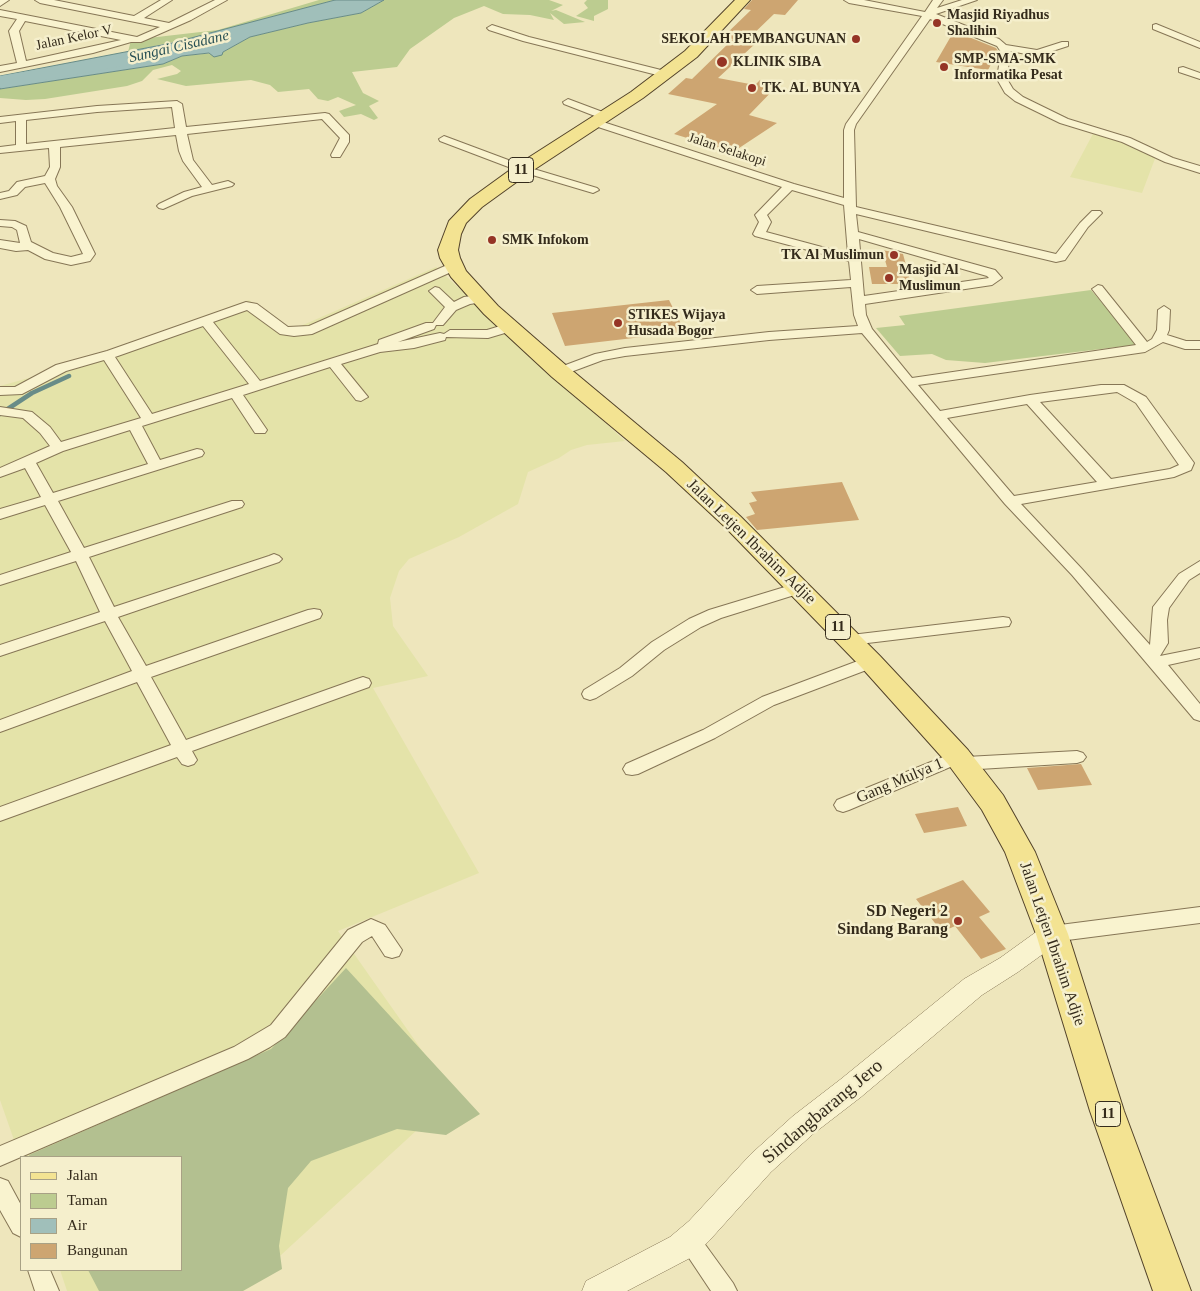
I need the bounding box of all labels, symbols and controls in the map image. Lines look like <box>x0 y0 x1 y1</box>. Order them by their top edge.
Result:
place label: Masjid Riyadhus Shalihin <box>947 7 1049 40</box>
marker: Masjid Riyadhus Shalihin <box>931 17 943 29</box>
street label: Jalan Kelor V <box>34 22 114 54</box>
water label: Sungai Cisadane <box>127 27 231 67</box>
place label: SEKOLAH PEMBANGUNAN <box>661 31 846 47</box>
marker: SEKOLAH PEMBANGUNAN <box>850 33 862 45</box>
place label: SMP-SMA-SMK Informatika Pesat <box>954 51 1062 84</box>
place label: KLINIK SIBA <box>733 54 821 70</box>
marker: KLINIK SIBA <box>715 55 729 69</box>
marker: SMP-SMA-SMK Informatika Pesat <box>938 61 950 73</box>
place label: TK. AL BUNYA <box>762 80 861 96</box>
marker: TK. AL BUNYA <box>746 82 758 94</box>
street label: Jalan Selakopi <box>686 129 768 171</box>
road number: 11 <box>508 158 534 182</box>
place label: SMK Infokom <box>502 232 589 248</box>
marker: SMK Infokom <box>486 234 498 246</box>
place label: TK Al Muslimun <box>781 247 884 263</box>
marker: TK Al Muslimun <box>888 249 900 261</box>
place label: Masjid Al Muslimun <box>899 262 960 294</box>
marker: Masjid Al Muslimun <box>883 272 895 284</box>
place label: STIKES Wijaya Husada Bogor <box>628 307 725 340</box>
marker: STIKES Wijaya Husada Bogor <box>612 317 624 329</box>
street label: Jalan Letjen Ibrahim Adjie <box>682 475 820 609</box>
road number: 11 <box>826 614 850 640</box>
street label: Gang Mulya 1 <box>854 754 946 808</box>
street label: Jalan Letjen Ibrahim Adjie <box>1015 860 1089 1028</box>
place label: SD Negeri 2 Sindang Barang <box>837 902 948 940</box>
marker: SD Negeri 2 Sindang Barang <box>952 915 964 927</box>
street label: Sindangbarang Jero <box>758 1055 888 1169</box>
road number: 11 <box>1096 1102 1120 1126</box>
legend <box>20 1156 182 1271</box>
text: Jalan <box>67 1167 98 1183</box>
text: Taman <box>67 1192 108 1208</box>
text: Air <box>67 1217 87 1233</box>
text: Bangunan <box>67 1242 128 1258</box>

